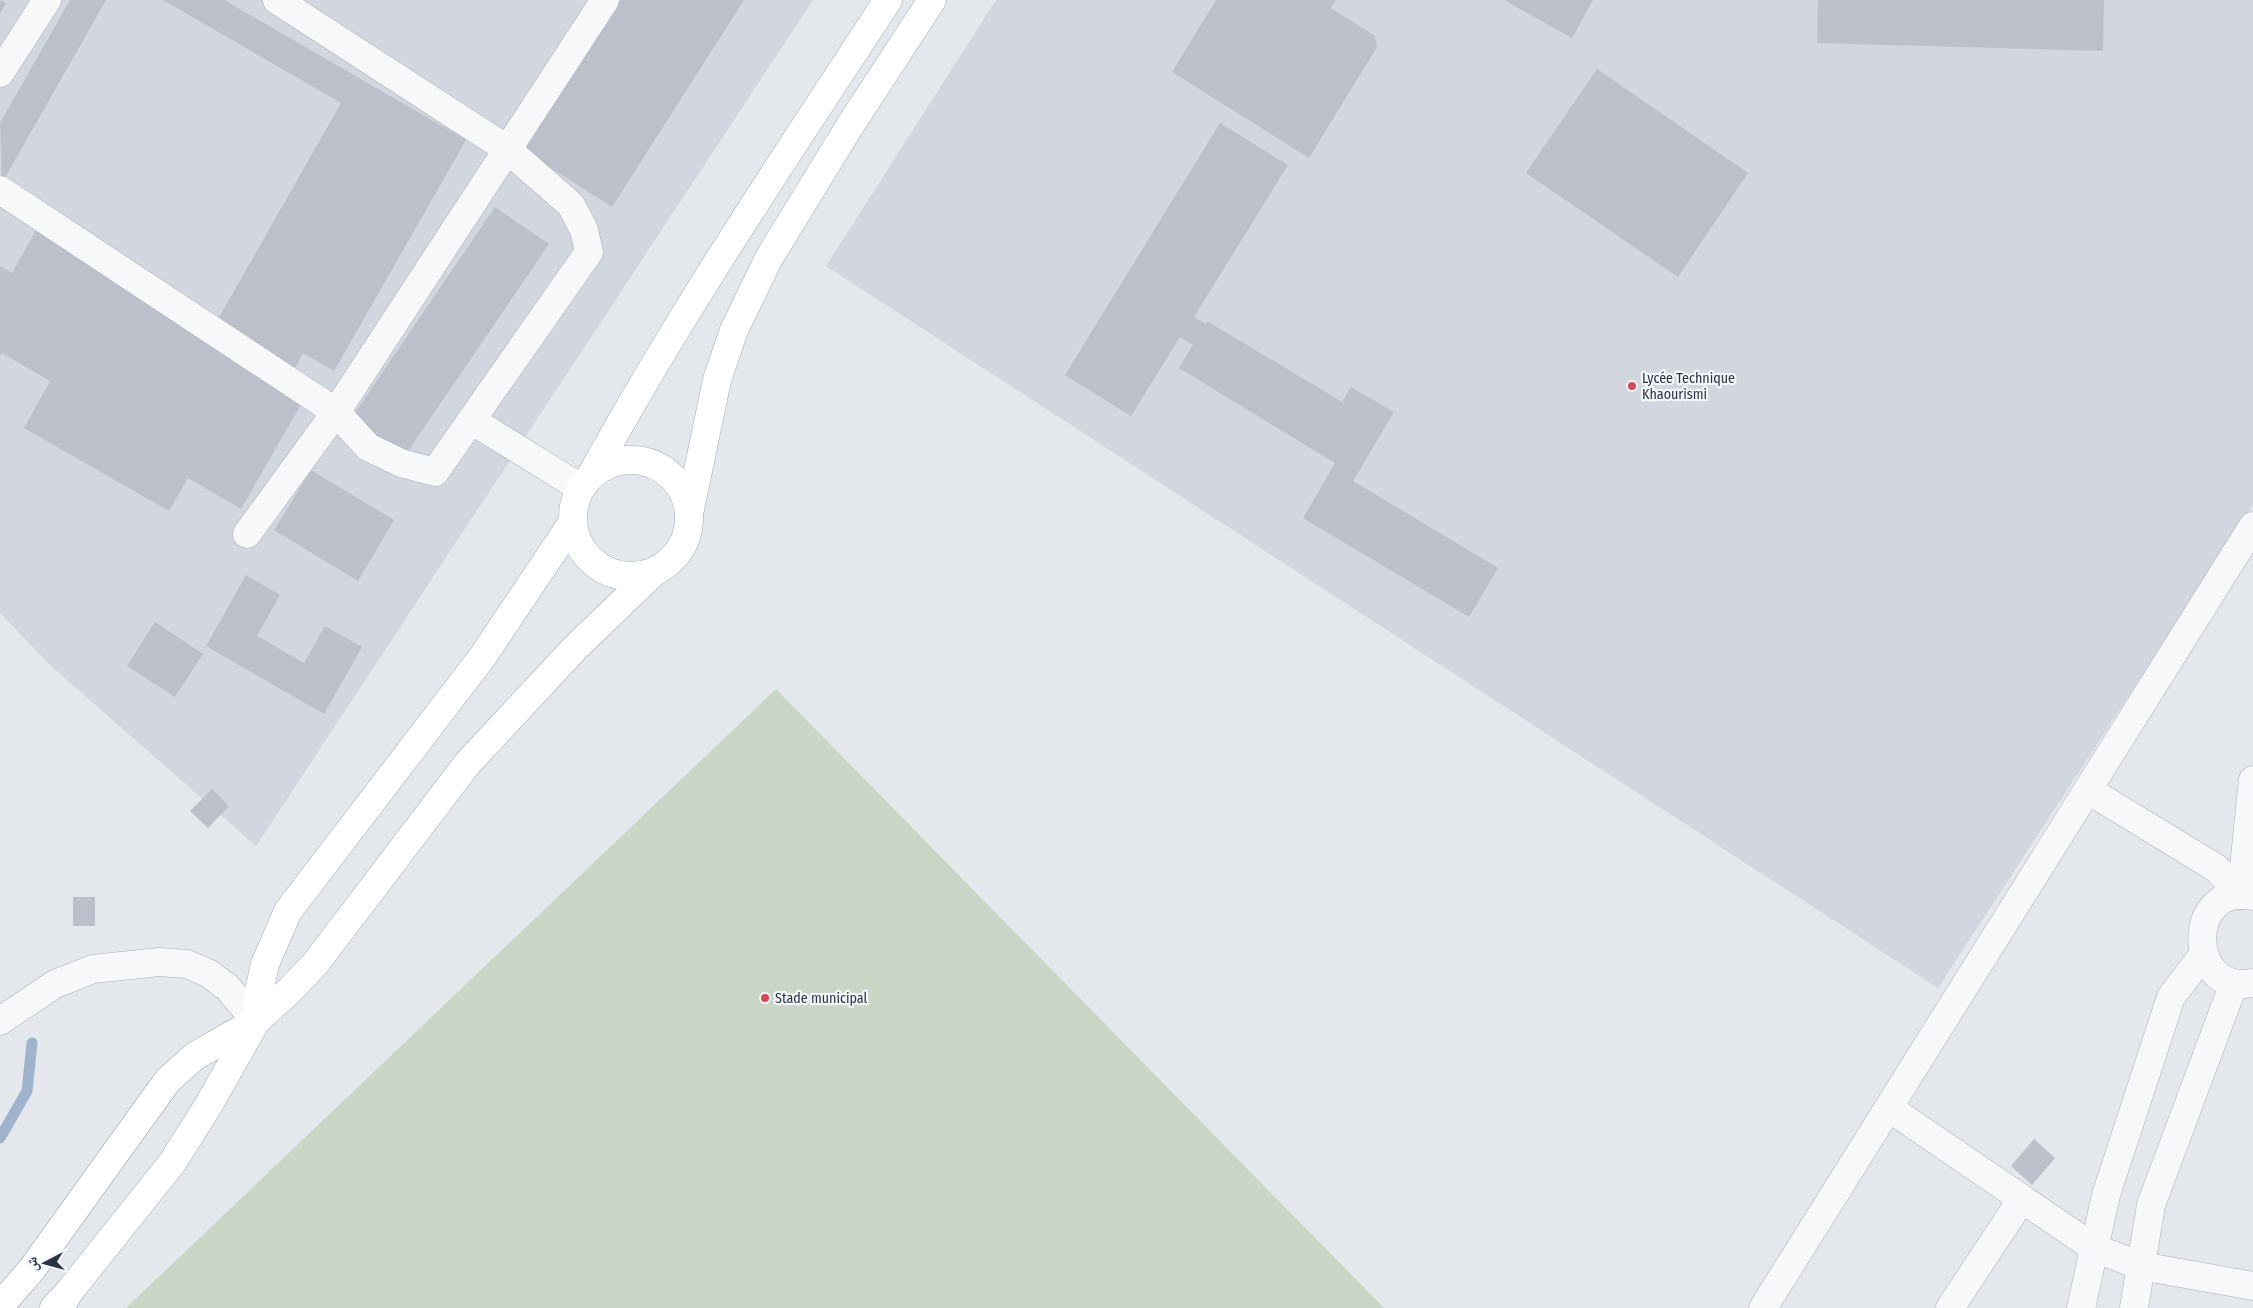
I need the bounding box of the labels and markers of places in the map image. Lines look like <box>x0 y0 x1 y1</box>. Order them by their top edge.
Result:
place label: Lycée Technique Khaourismi <box>1642 370 1735 403</box>
marker: Lycée Technique Khaourismi <box>1626 380 1638 392</box>
place label: Stade municipal <box>775 990 868 1007</box>
marker: Stade municipal <box>759 992 771 1004</box>

